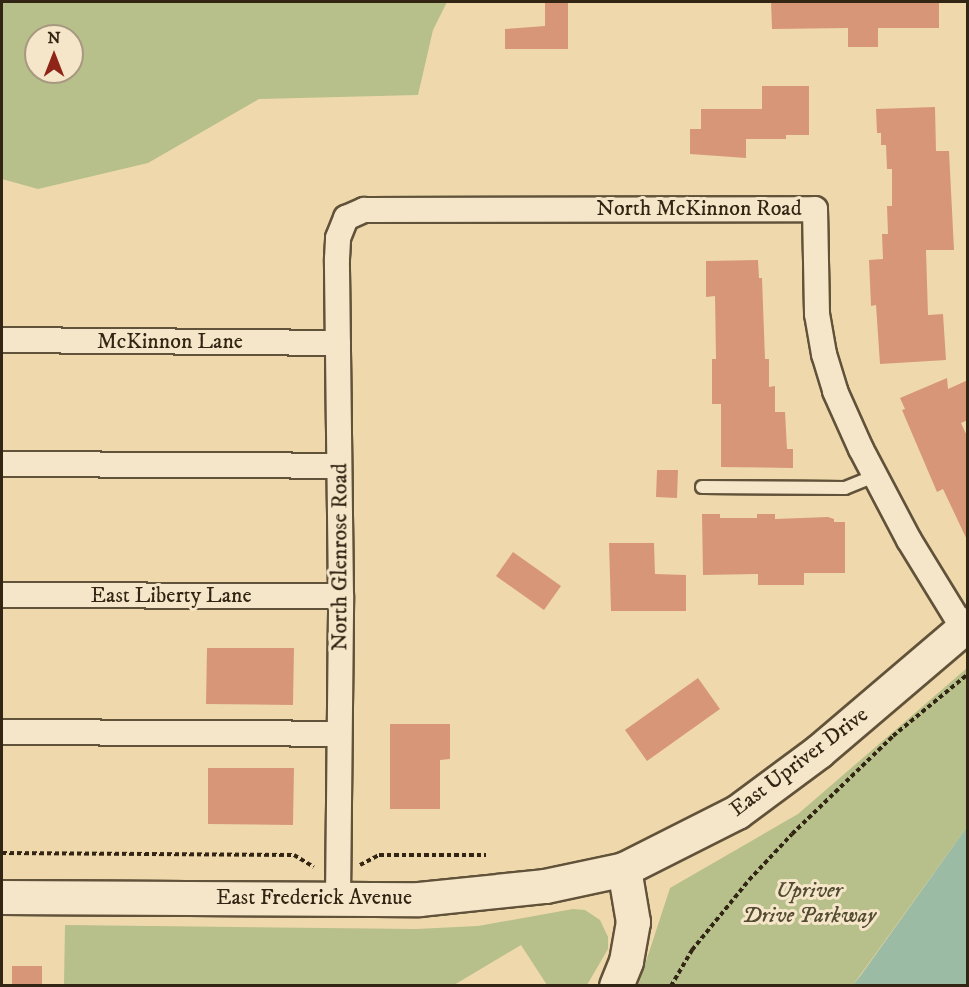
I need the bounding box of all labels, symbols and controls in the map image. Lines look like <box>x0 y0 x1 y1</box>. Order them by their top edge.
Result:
north arrow <box>24 24 84 84</box>
text: N <box>47 28 61 48</box>
street label: North McKinnon Road <box>596 196 802 222</box>
street label: McKinnon Lane <box>97 329 243 355</box>
street label: North Glenrose Road <box>327 463 353 651</box>
street label: East Liberty Lane <box>90 583 252 609</box>
street label: East Upriver Drive <box>725 702 873 822</box>
park label: Upriver Drive Parkway <box>742 877 876 928</box>
street label: East Frederick Avenue <box>216 885 412 911</box>

